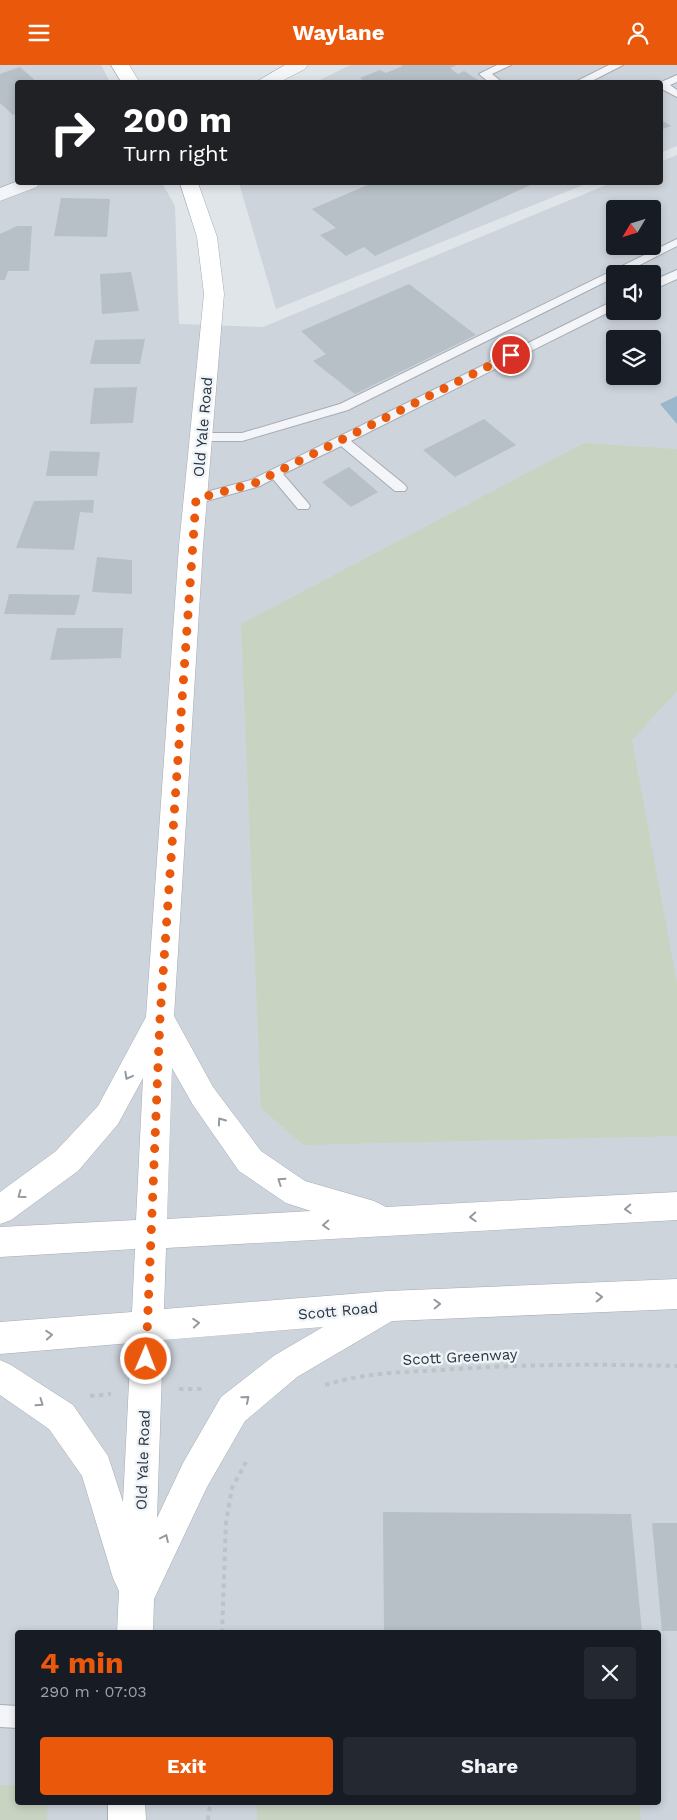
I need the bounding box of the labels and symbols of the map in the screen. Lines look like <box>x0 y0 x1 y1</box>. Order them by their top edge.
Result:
north arrow <box>606 200 661 255</box>
pin <box>490 334 532 376</box>
street label: Old Yale Road <box>190 376 216 478</box>
one-way arrow <box>125 1071 135 1080</box>
one-way arrow <box>219 1118 227 1127</box>
one-way arrow <box>277 1178 286 1187</box>
one-way arrow <box>17 1189 27 1198</box>
one-way arrow <box>624 1203 632 1214</box>
one-way arrow <box>469 1211 477 1222</box>
one-way arrow <box>321 1219 329 1230</box>
one-way arrow <box>595 1292 603 1303</box>
street label: Scott Road <box>297 1299 379 1323</box>
one-way arrow <box>433 1299 441 1310</box>
one-way arrow <box>192 1317 200 1328</box>
one-way arrow <box>45 1329 53 1340</box>
position arrow <box>119 1332 171 1384</box>
street label: Scott Greenway <box>402 1345 518 1369</box>
one-way arrow <box>240 1396 249 1404</box>
one-way arrow <box>35 1397 44 1406</box>
street label: Old Yale Road <box>132 1409 154 1511</box>
one-way arrow <box>159 1534 169 1543</box>

